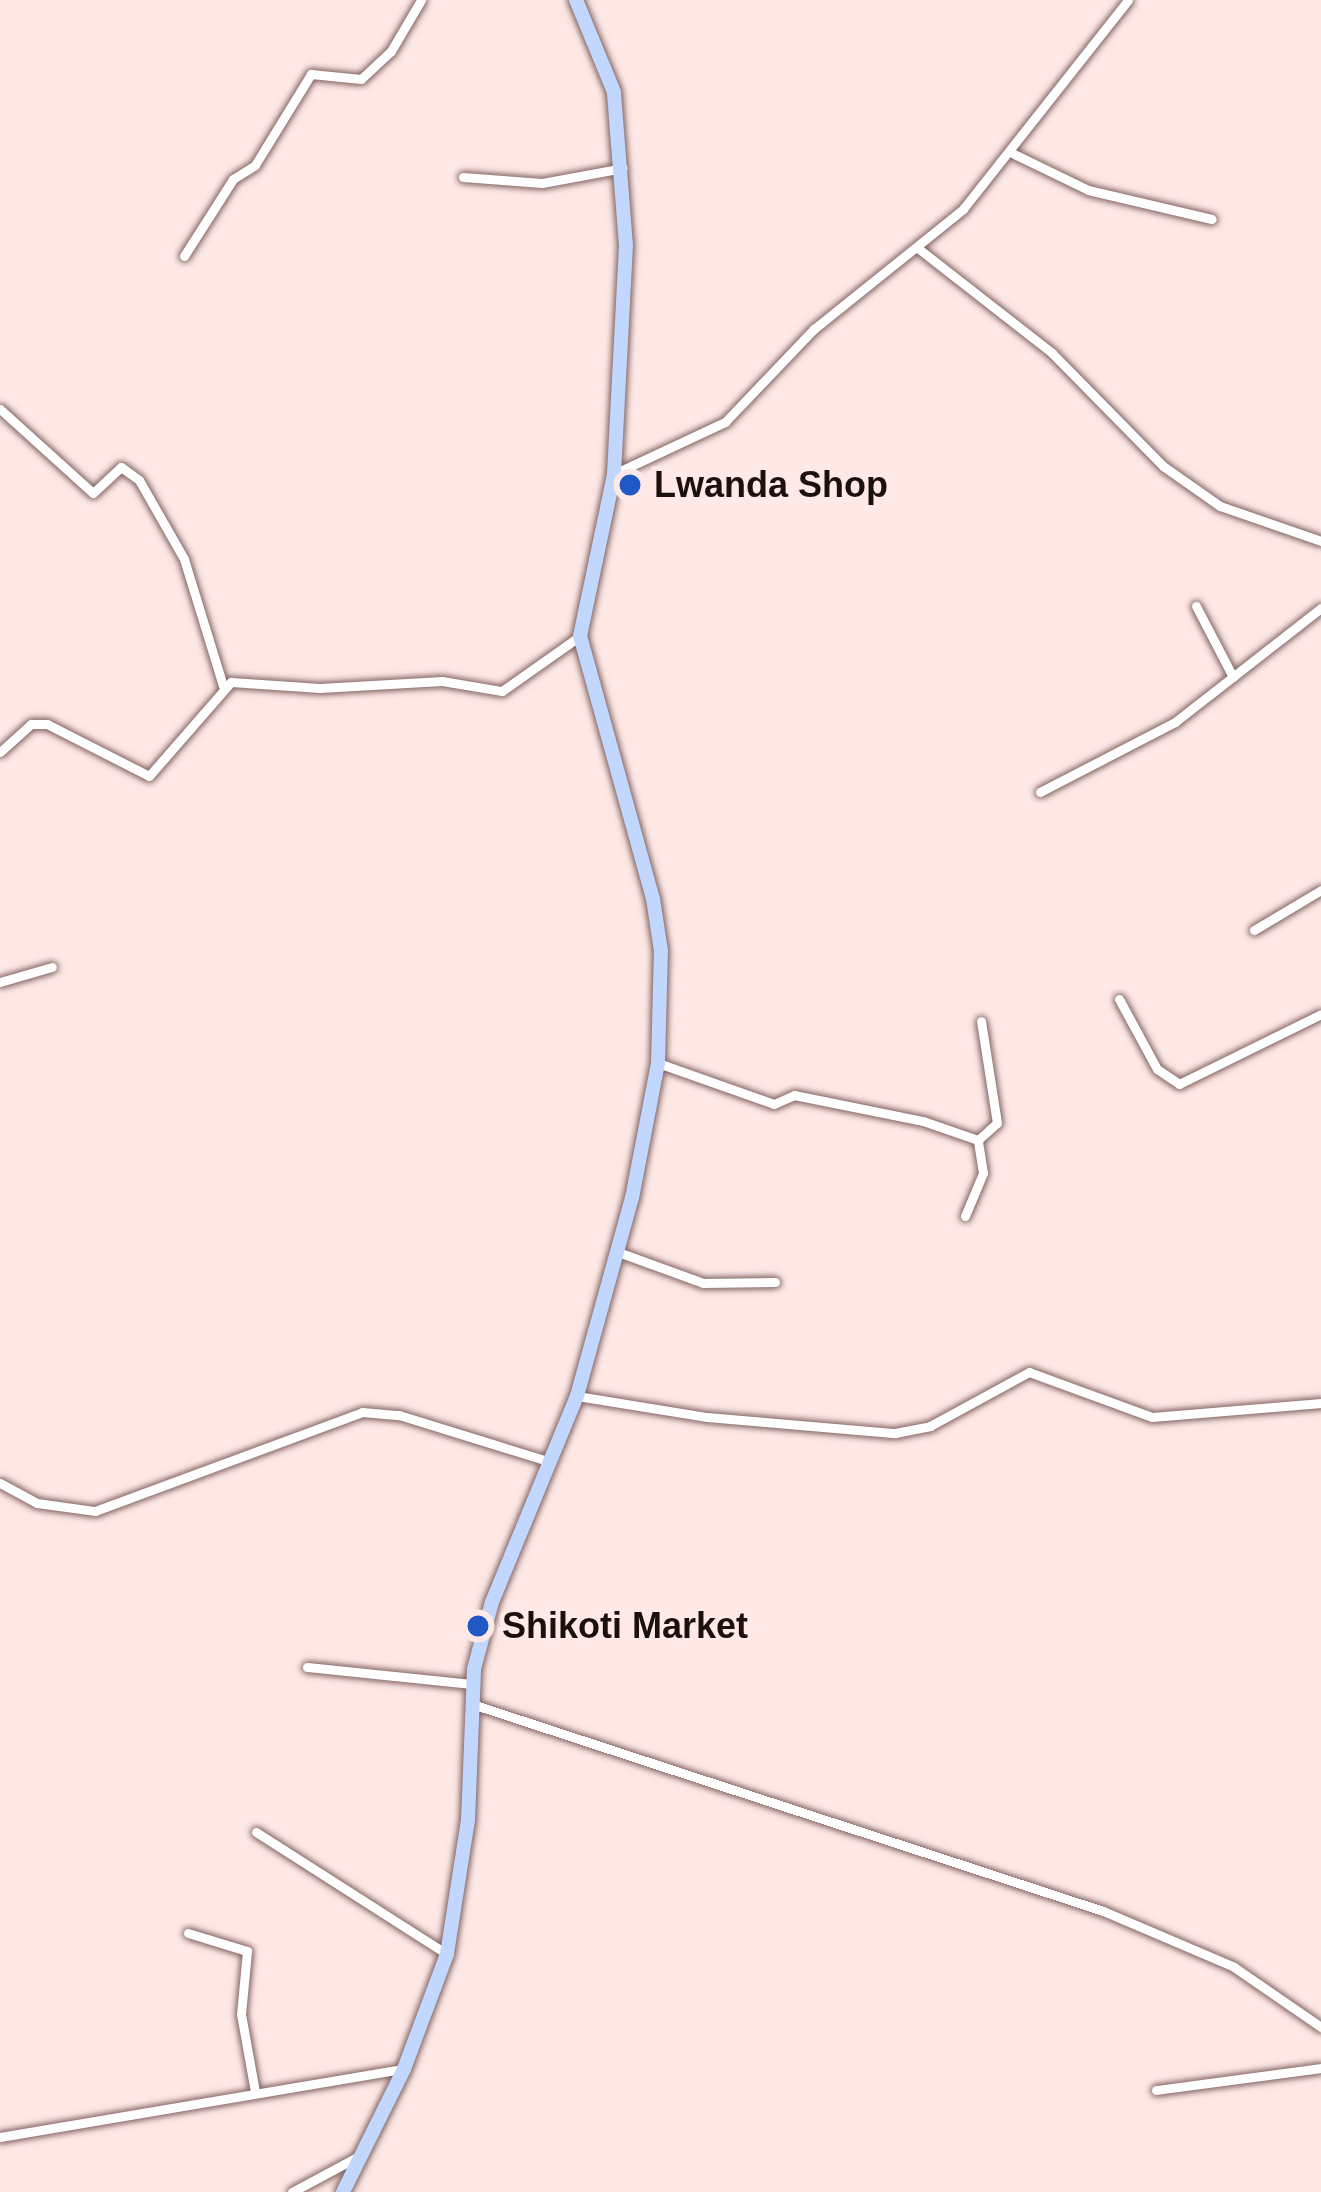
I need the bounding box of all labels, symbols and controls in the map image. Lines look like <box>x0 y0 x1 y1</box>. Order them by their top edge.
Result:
place label: Lwanda Shop <box>654 463 888 507</box>
marker: Lwanda Shop <box>617 472 643 498</box>
place label: Shikoti Market <box>502 1604 748 1648</box>
marker: Shikoti Market <box>465 1613 491 1639</box>

